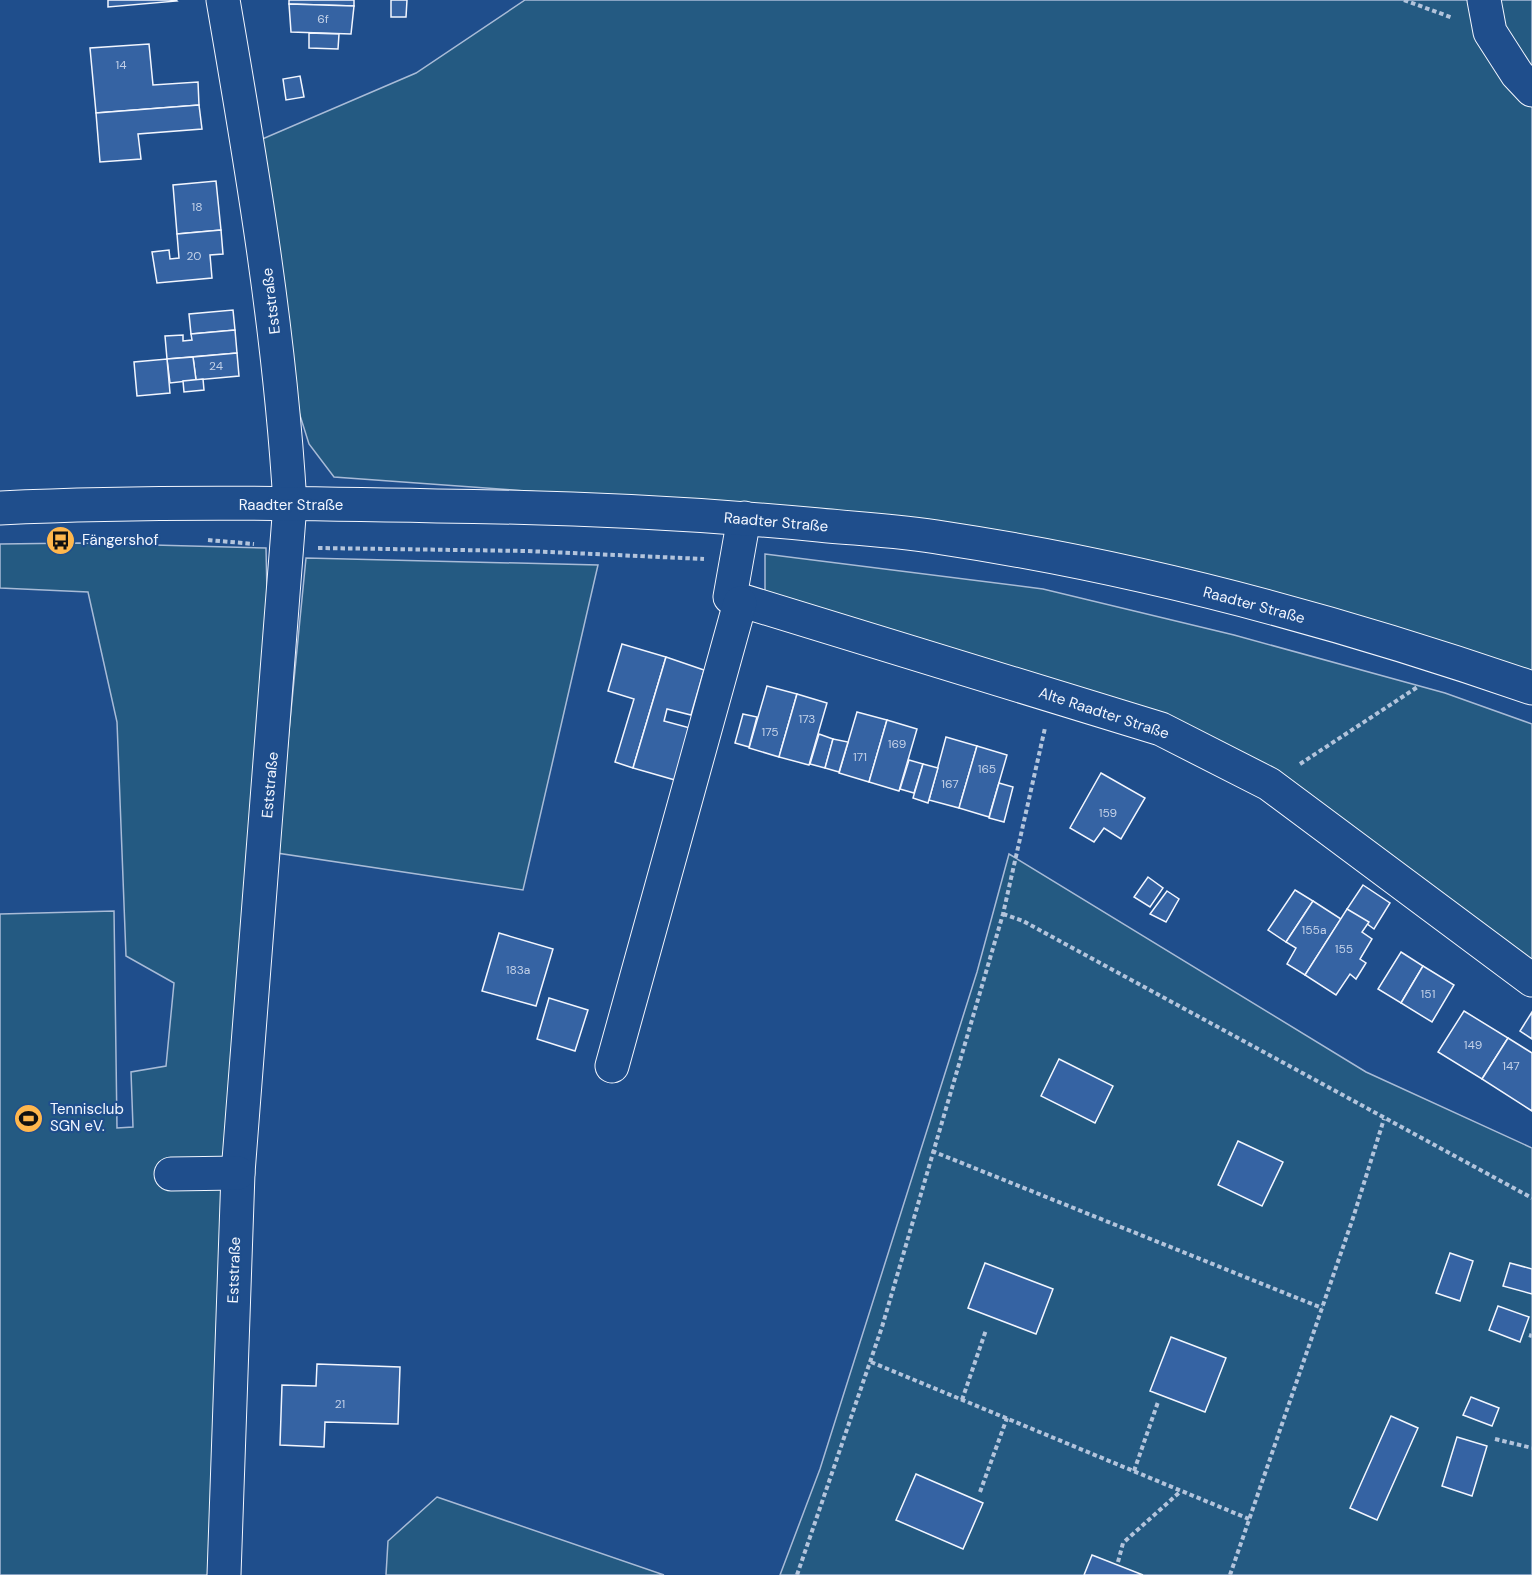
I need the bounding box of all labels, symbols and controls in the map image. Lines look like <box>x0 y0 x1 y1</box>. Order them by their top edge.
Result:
house number: 6f <box>317 11 329 27</box>
house number: 14 <box>115 57 127 73</box>
house number: 18 <box>191 199 203 215</box>
house number: 20 <box>186 248 202 264</box>
street label: Eststraße <box>257 267 285 335</box>
house number: 24 <box>209 358 223 374</box>
street label: Raadter Straße <box>239 495 343 515</box>
street label: Raadter Straße <box>723 507 829 537</box>
bus stop icon: Fängershof <box>45 524 77 556</box>
place label: Fängershof <box>82 530 159 550</box>
street label: Raadter Straße <box>1201 582 1307 628</box>
street label: Alte Raadter Straße <box>1036 682 1172 744</box>
house number: 173 <box>799 711 815 727</box>
house number: 175 <box>761 724 779 740</box>
house number: 169 <box>888 736 906 752</box>
house number: 171 <box>853 749 867 765</box>
street label: Eststraße <box>257 751 283 819</box>
house number: 165 <box>978 761 996 777</box>
house number: 167 <box>941 776 959 792</box>
house number: 159 <box>1099 805 1117 821</box>
house number: 155a <box>1302 922 1326 938</box>
house number: 155 <box>1335 941 1353 957</box>
house number: 183a <box>506 962 530 978</box>
house number: 151 <box>1421 986 1435 1002</box>
house number: 149 <box>1464 1037 1482 1053</box>
house number: 147 <box>1502 1058 1520 1074</box>
place label: Tennisclub SGN eV. <box>50 1099 124 1136</box>
sports icon: Tennisclub SGN eV. <box>13 1102 45 1134</box>
street label: Eststraße <box>223 1236 245 1304</box>
house number: 21 <box>335 1396 345 1412</box>

